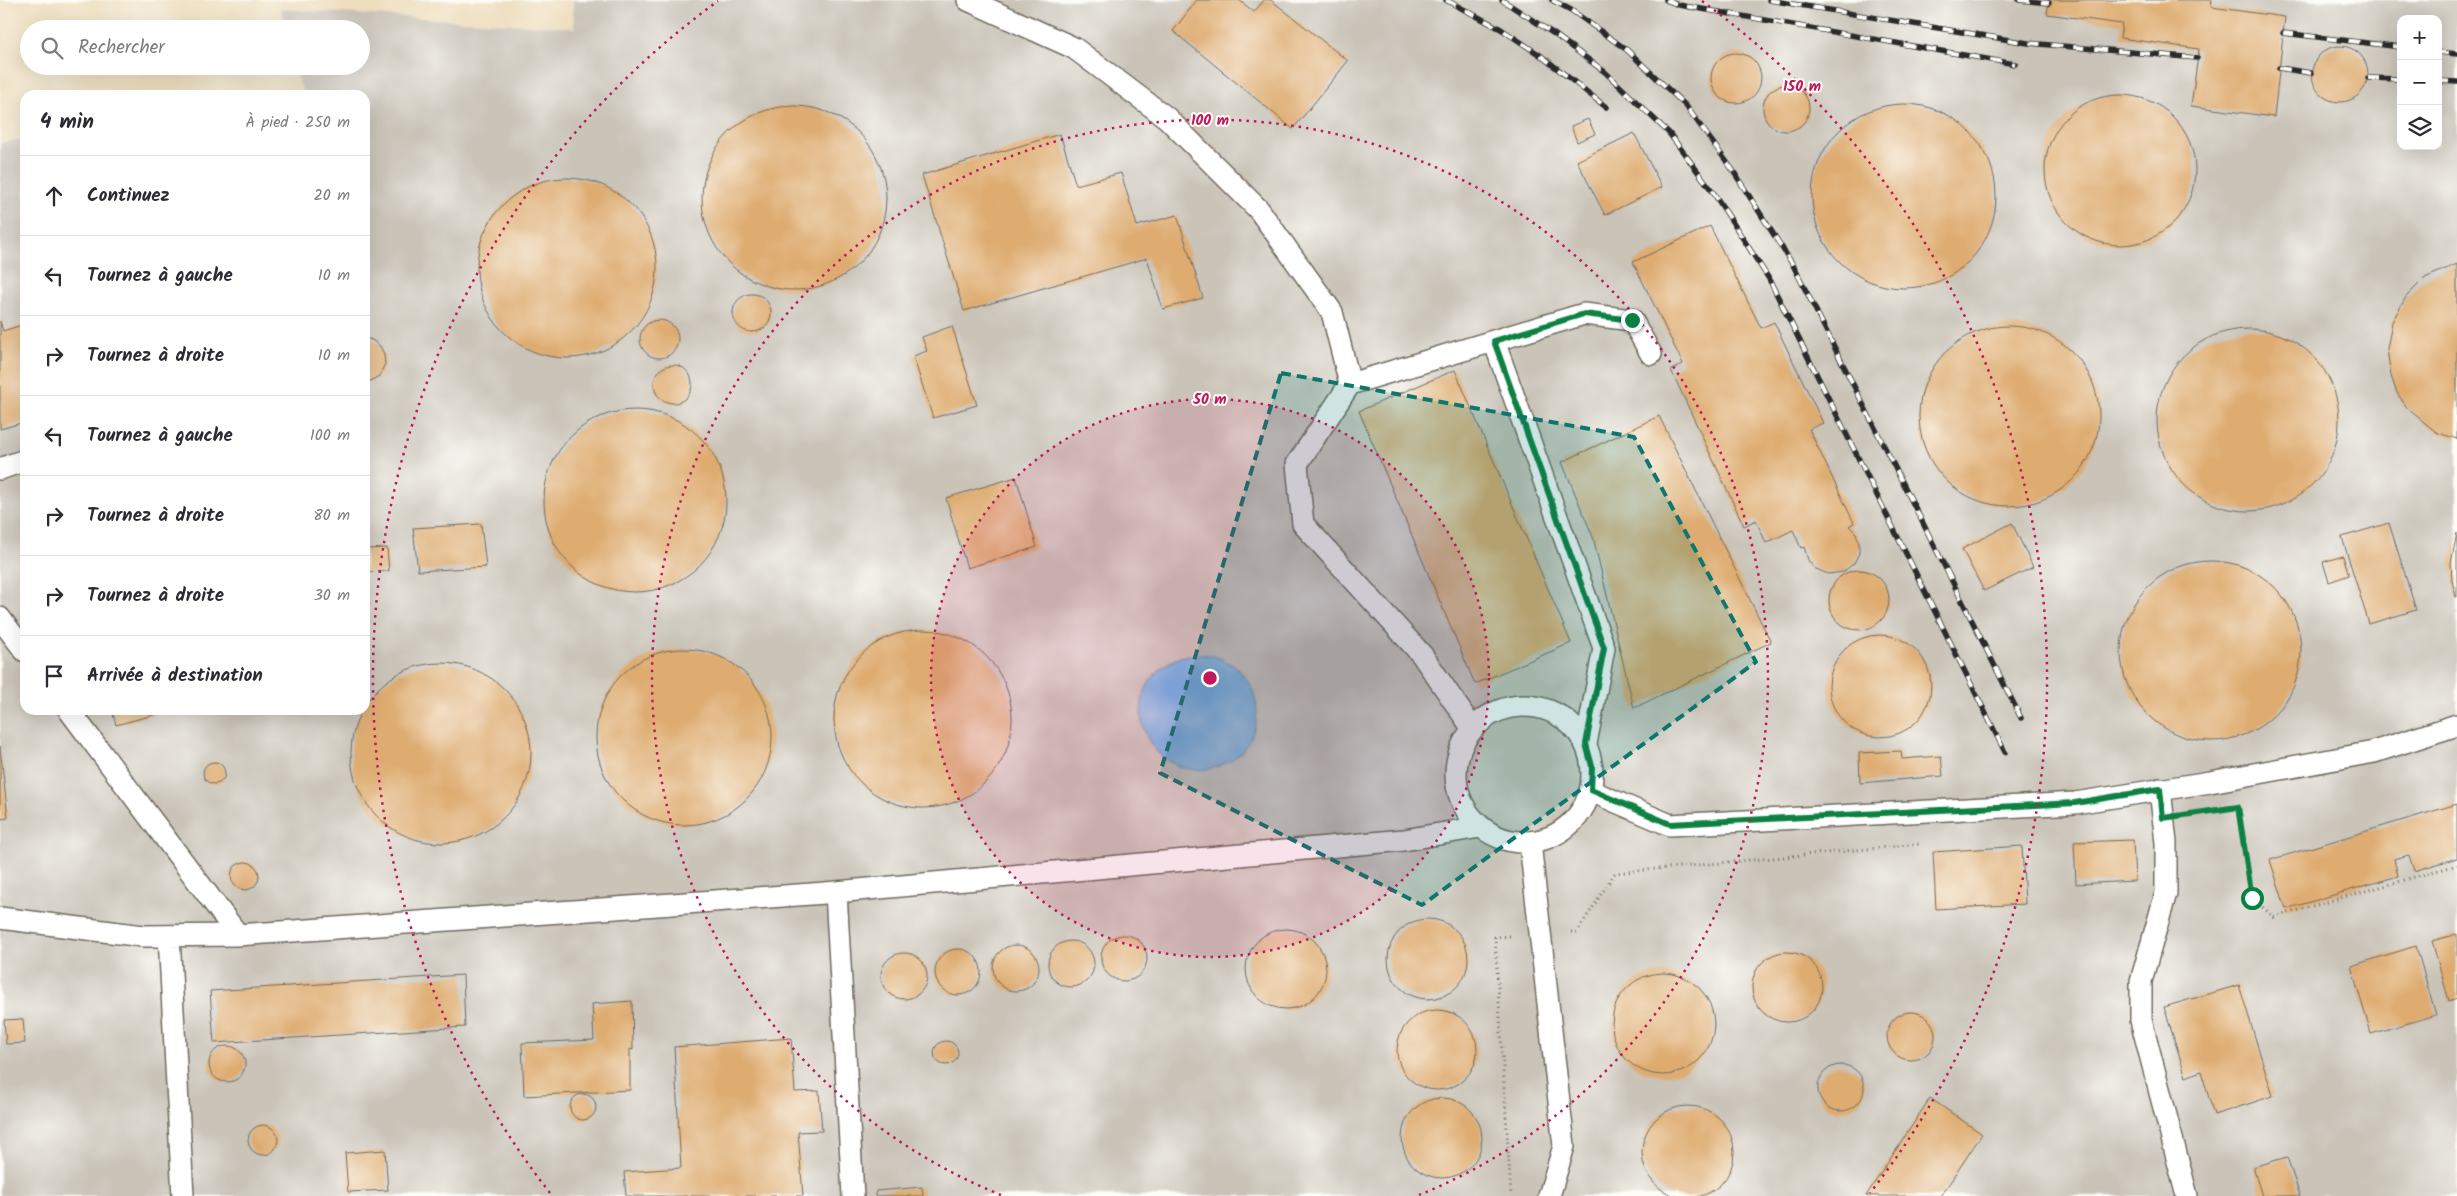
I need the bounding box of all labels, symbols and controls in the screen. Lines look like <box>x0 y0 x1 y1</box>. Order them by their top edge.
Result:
map controls <box>2397 15 2442 150</box>
button: + <box>2397 15 2442 60</box>
search box <box>20 20 370 75</box>
text: Rechercher <box>78 33 165 63</box>
icon: search <box>38 34 66 62</box>
button: − <box>2397 60 2442 105</box>
text: 150 m <box>1783 75 1821 99</box>
button: layers <box>2397 105 2442 150</box>
text: 4 min <box>40 106 94 139</box>
text: 100 m <box>1191 109 1229 133</box>
text: À pied · 250 m <box>246 110 350 135</box>
text: Continuez <box>87 181 170 211</box>
icon: ahead <box>40 182 68 210</box>
text: 20 m <box>314 183 350 208</box>
text: Tournez à gauche <box>87 261 233 291</box>
icon: left <box>40 262 68 290</box>
text: 10 m <box>318 263 350 288</box>
route end <box>1621 309 1644 332</box>
text: Tournez à droite <box>87 341 224 371</box>
icon: right <box>40 342 68 370</box>
text: 10 m <box>318 343 350 368</box>
text: 50 m <box>1192 388 1227 412</box>
text: Tournez à gauche <box>87 421 233 451</box>
icon: left <box>40 422 68 450</box>
text: 100 m <box>310 423 350 448</box>
text: Tournez à droite <box>87 501 224 531</box>
icon: right <box>40 502 68 530</box>
text: 80 m <box>313 503 350 528</box>
text: Tournez à droite <box>87 581 224 611</box>
icon: right <box>40 582 68 610</box>
text: 30 m <box>314 583 350 608</box>
text: Arrivée à destination <box>87 661 263 691</box>
icon: arrive <box>40 662 68 690</box>
centre of rings <box>1201 669 1219 687</box>
route start <box>2241 887 2264 910</box>

